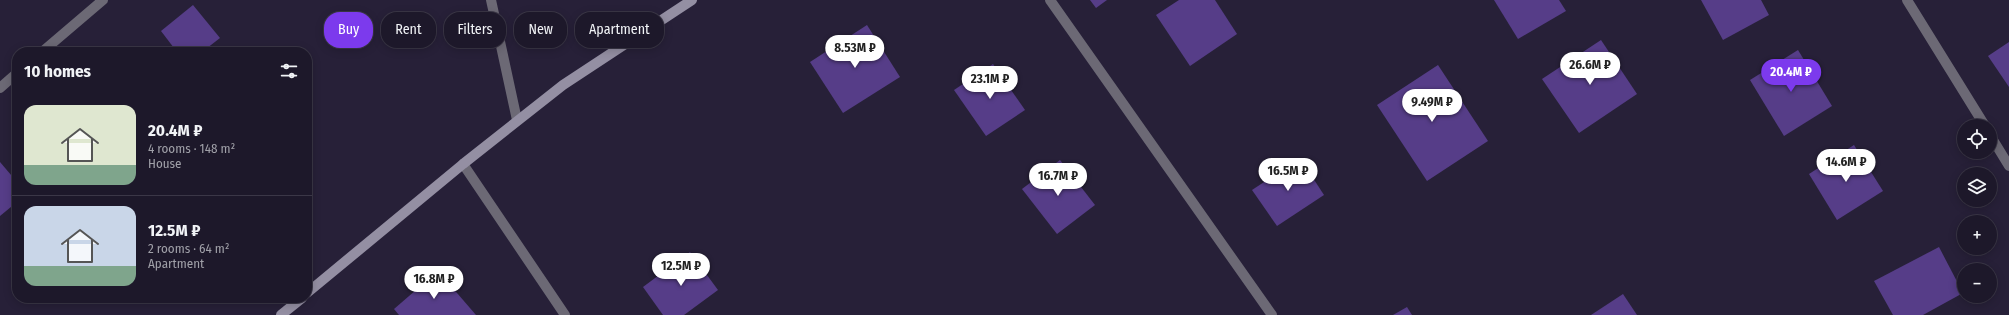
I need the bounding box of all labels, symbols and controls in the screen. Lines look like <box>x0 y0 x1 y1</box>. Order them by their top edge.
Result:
chip: Buy <box>324 12 373 48</box>
chip: Rent <box>381 12 436 48</box>
chip: Filters <box>444 12 506 48</box>
chip: New <box>514 12 567 48</box>
chip: Apartment <box>575 12 664 48</box>
pin: 8.53M ₽ <box>818 35 892 69</box>
text: 8.53M ₽ <box>834 40 876 55</box>
pin: 26.6M ₽ <box>1553 52 1627 86</box>
text: 26.6M ₽ <box>1569 57 1611 72</box>
pin: 20.4M ₽ <box>1754 59 1828 93</box>
icon: filters <box>278 60 300 82</box>
text: 10 homes <box>24 61 91 82</box>
text: 20.4M ₽ <box>1770 64 1812 79</box>
pin: 23.1M ₽ <box>953 66 1027 100</box>
text: 23.1M ₽ <box>971 71 1009 86</box>
pin: 9.49M ₽ <box>1395 89 1469 123</box>
text: 9.49M ₽ <box>1411 94 1453 109</box>
map controls <box>1957 119 1997 303</box>
button: locate <box>1957 119 1997 159</box>
text: 20.4M ₽ <box>148 120 202 141</box>
icon: home <box>56 121 104 169</box>
text: 4 rooms · 148 m² <box>148 141 235 156</box>
pin: 14.6M ₽ <box>1809 149 1883 183</box>
text: 14.6M ₽ <box>1826 154 1866 169</box>
text: House <box>148 156 182 171</box>
pin: 16.5M ₽ <box>1251 158 1325 192</box>
pin: 16.7M ₽ <box>1021 163 1095 197</box>
text: 16.5M ₽ <box>1268 163 1308 178</box>
button: layers <box>1957 167 1997 207</box>
text: 16.7M ₽ <box>1038 168 1078 183</box>
button: + <box>1957 215 1997 255</box>
text: 12.5M ₽ <box>148 220 200 241</box>
icon: home <box>56 222 104 270</box>
text: 2 rooms · 64 m² <box>148 241 229 256</box>
pin: 12.5M ₽ <box>644 253 718 287</box>
text: Apartment <box>148 256 204 271</box>
text: 12.5M ₽ <box>661 258 701 273</box>
button: − <box>1957 263 1997 303</box>
pin: 16.8M ₽ <box>397 266 471 300</box>
text: 16.8M ₽ <box>413 271 455 286</box>

